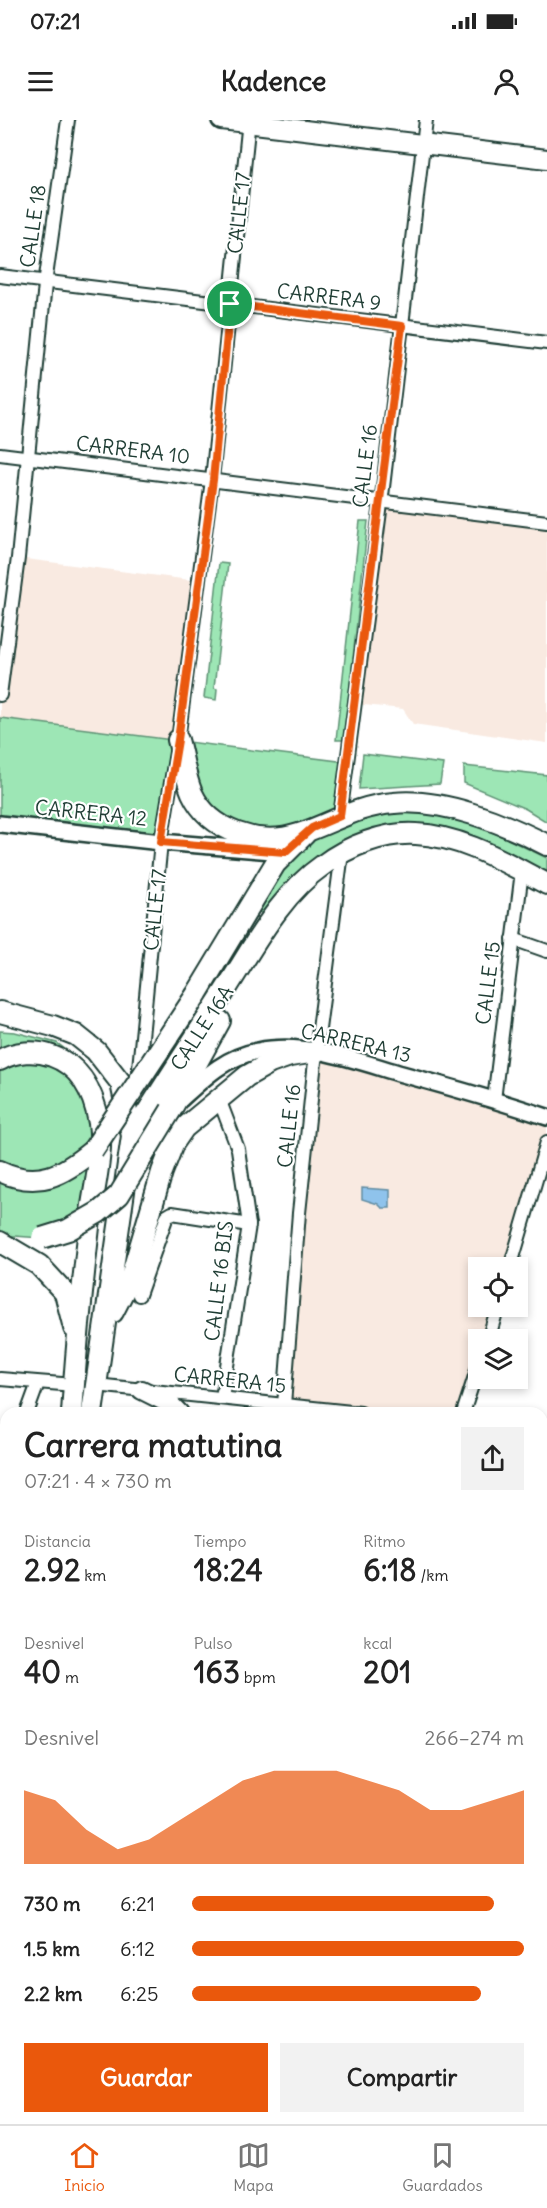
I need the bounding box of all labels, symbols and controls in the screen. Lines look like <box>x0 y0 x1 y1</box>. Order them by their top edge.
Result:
text: 07:21 <box>30 7 81 35</box>
text: Kadence <box>221 64 326 98</box>
icon: menu <box>24 65 57 98</box>
icon: person <box>490 65 523 98</box>
street label: CALLE 17 <box>222 171 255 255</box>
street label: CALLE 18 <box>14 183 51 269</box>
pin <box>204 278 255 329</box>
street label: CARRERA 9 <box>275 278 383 315</box>
icon: arrive <box>213 287 246 320</box>
street label: CALLE 16 <box>347 423 382 509</box>
street label: CARRERA 10 <box>75 430 191 469</box>
street label: CARRERA 12 <box>34 794 148 831</box>
street label: CALLE 17 <box>138 868 171 952</box>
street label: CALLE 15 <box>470 940 505 1026</box>
street label: CALLE 16A <box>165 980 238 1075</box>
street label: CARRERA 13 <box>298 1018 414 1067</box>
street label: CALLE 16 <box>272 1083 305 1169</box>
street label: CALLE 16 BIS <box>199 1219 238 1343</box>
map controls <box>468 1257 528 1389</box>
button: locate <box>468 1257 528 1317</box>
button: layers <box>468 1329 528 1389</box>
street label: CARRERA 15 <box>173 1361 288 1398</box>
text: Carrera matutina <box>24 1424 282 1466</box>
button: share <box>461 1427 524 1490</box>
text: 07:21 · 4 × 730 m <box>24 1468 172 1493</box>
text: Distancia <box>24 1531 91 1551</box>
text: Tiempo <box>194 1531 246 1551</box>
text: Ritmo <box>363 1531 406 1551</box>
text: 2.92 <box>24 1551 80 1589</box>
text: 18:24 <box>194 1551 263 1589</box>
text: 6:18 <box>363 1551 417 1589</box>
text: km <box>80 1565 106 1585</box>
text: /km <box>417 1565 448 1585</box>
text: Desnivel <box>24 1633 84 1653</box>
text: Pulso <box>194 1633 232 1653</box>
text: kcal <box>363 1633 392 1653</box>
text: 40 <box>24 1653 61 1691</box>
text: 163 <box>194 1653 240 1691</box>
text: 201 <box>363 1653 411 1691</box>
text: m <box>61 1667 79 1687</box>
text: bpm <box>240 1667 276 1687</box>
text: Desnivel <box>24 1725 99 1750</box>
text: 266–274 m <box>424 1725 524 1750</box>
text: 730 m <box>24 1891 81 1916</box>
text: 6:21 <box>120 1891 155 1916</box>
text: 1.5 km <box>24 1936 80 1961</box>
text: 6:12 <box>120 1936 155 1961</box>
text: 2.2 km <box>24 1981 83 2006</box>
text: 6:25 <box>120 1981 159 2006</box>
button: Guardar <box>24 2043 268 2112</box>
button: Compartir <box>280 2043 524 2112</box>
tab: Inicio <box>64 2139 105 2195</box>
tab: Mapa <box>233 2139 274 2195</box>
tab: Guardados <box>402 2139 483 2195</box>

